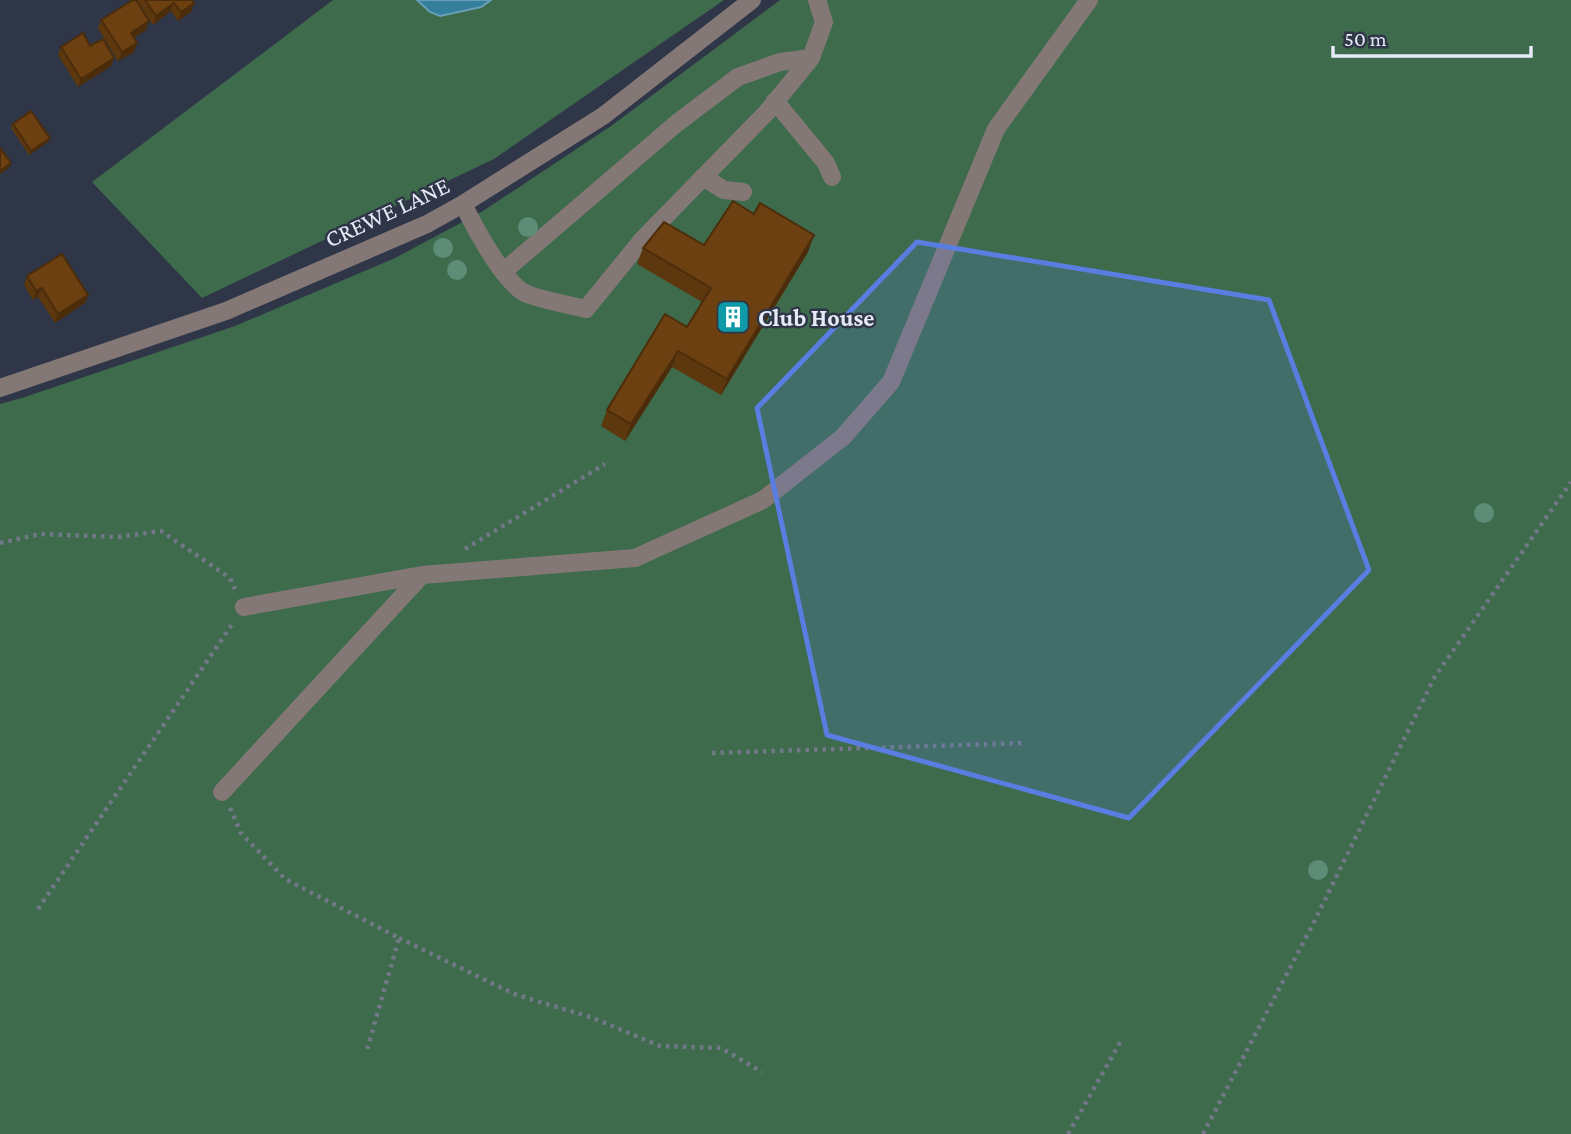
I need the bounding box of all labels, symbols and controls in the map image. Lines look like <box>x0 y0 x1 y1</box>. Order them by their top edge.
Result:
scale bar <box>1333 14 1531 58</box>
text: 50 m <box>1344 27 1387 51</box>
street label: CREWE LANE <box>321 171 453 253</box>
building icon: Club House <box>714 298 752 336</box>
place label: Club House <box>758 304 874 331</box>

